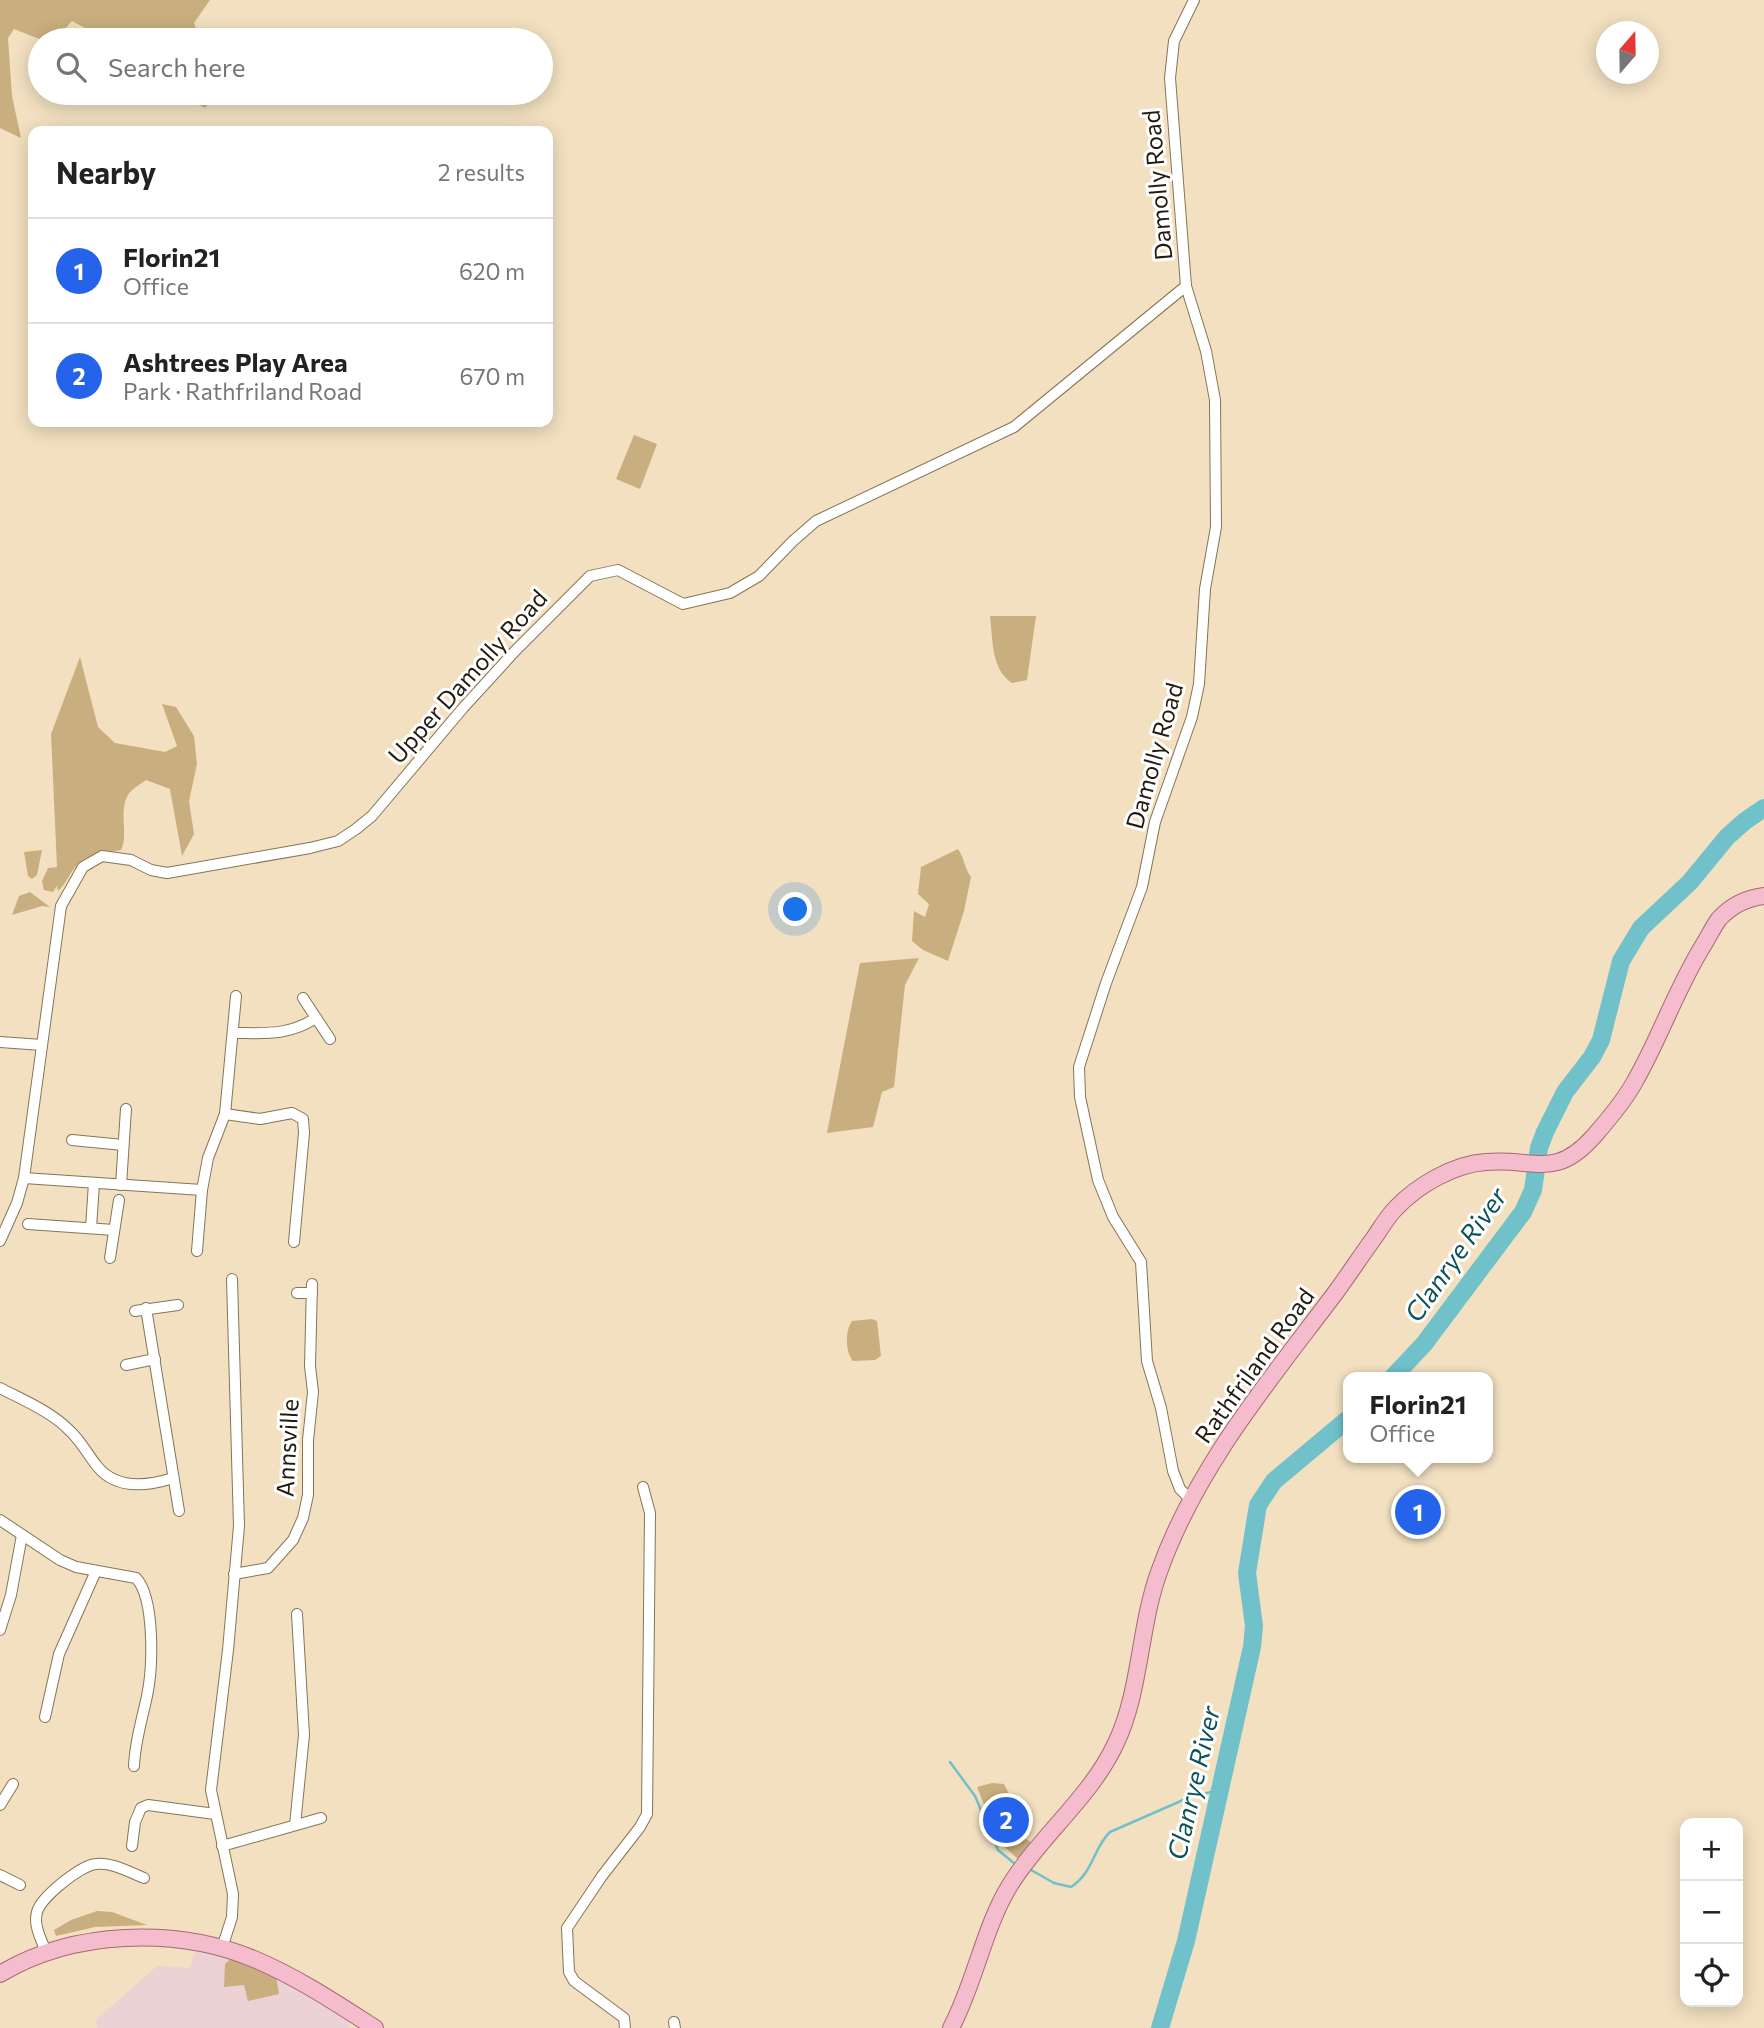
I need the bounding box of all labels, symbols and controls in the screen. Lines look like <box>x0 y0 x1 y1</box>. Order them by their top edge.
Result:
north arrow <box>1596 21 1659 84</box>
search box <box>28 28 553 105</box>
icon: search <box>52 48 90 86</box>
text: Search here <box>108 51 246 82</box>
street label: Damolly Road <box>1135 109 1178 261</box>
text: Nearby <box>56 153 156 190</box>
text: 2 results <box>438 158 525 186</box>
text: Florin21 <box>123 241 220 272</box>
text: 1 <box>74 257 84 285</box>
text: 620 m <box>459 257 525 285</box>
text: Office <box>123 272 189 300</box>
text: Ashtrees Play Area <box>123 346 348 377</box>
text: 2 <box>72 362 86 390</box>
text: 670 m <box>460 362 525 390</box>
text: Park · Rathfriland Road <box>123 377 362 405</box>
street label: Upper Damolly Road <box>381 583 552 769</box>
street label: Damolly Road <box>1119 679 1188 832</box>
your location <box>778 892 812 926</box>
water label: Clanrye River <box>1397 1180 1513 1327</box>
street label: Rathfriland Road <box>1188 1282 1320 1448</box>
popup <box>1343 1372 1493 1463</box>
text: Florin21 <box>1369 1388 1467 1419</box>
street label: Annsville <box>269 1398 304 1498</box>
text: Office <box>1369 1419 1435 1447</box>
pin: 1 <box>1395 1486 1441 1538</box>
water label: Clanrye River <box>1160 1701 1226 1862</box>
pin: 2 <box>983 1794 1029 1846</box>
map controls <box>1680 1818 1743 2007</box>
button: + <box>1680 1818 1743 1881</box>
button: − <box>1680 1881 1743 1944</box>
button: locate <box>1680 1944 1743 2007</box>

